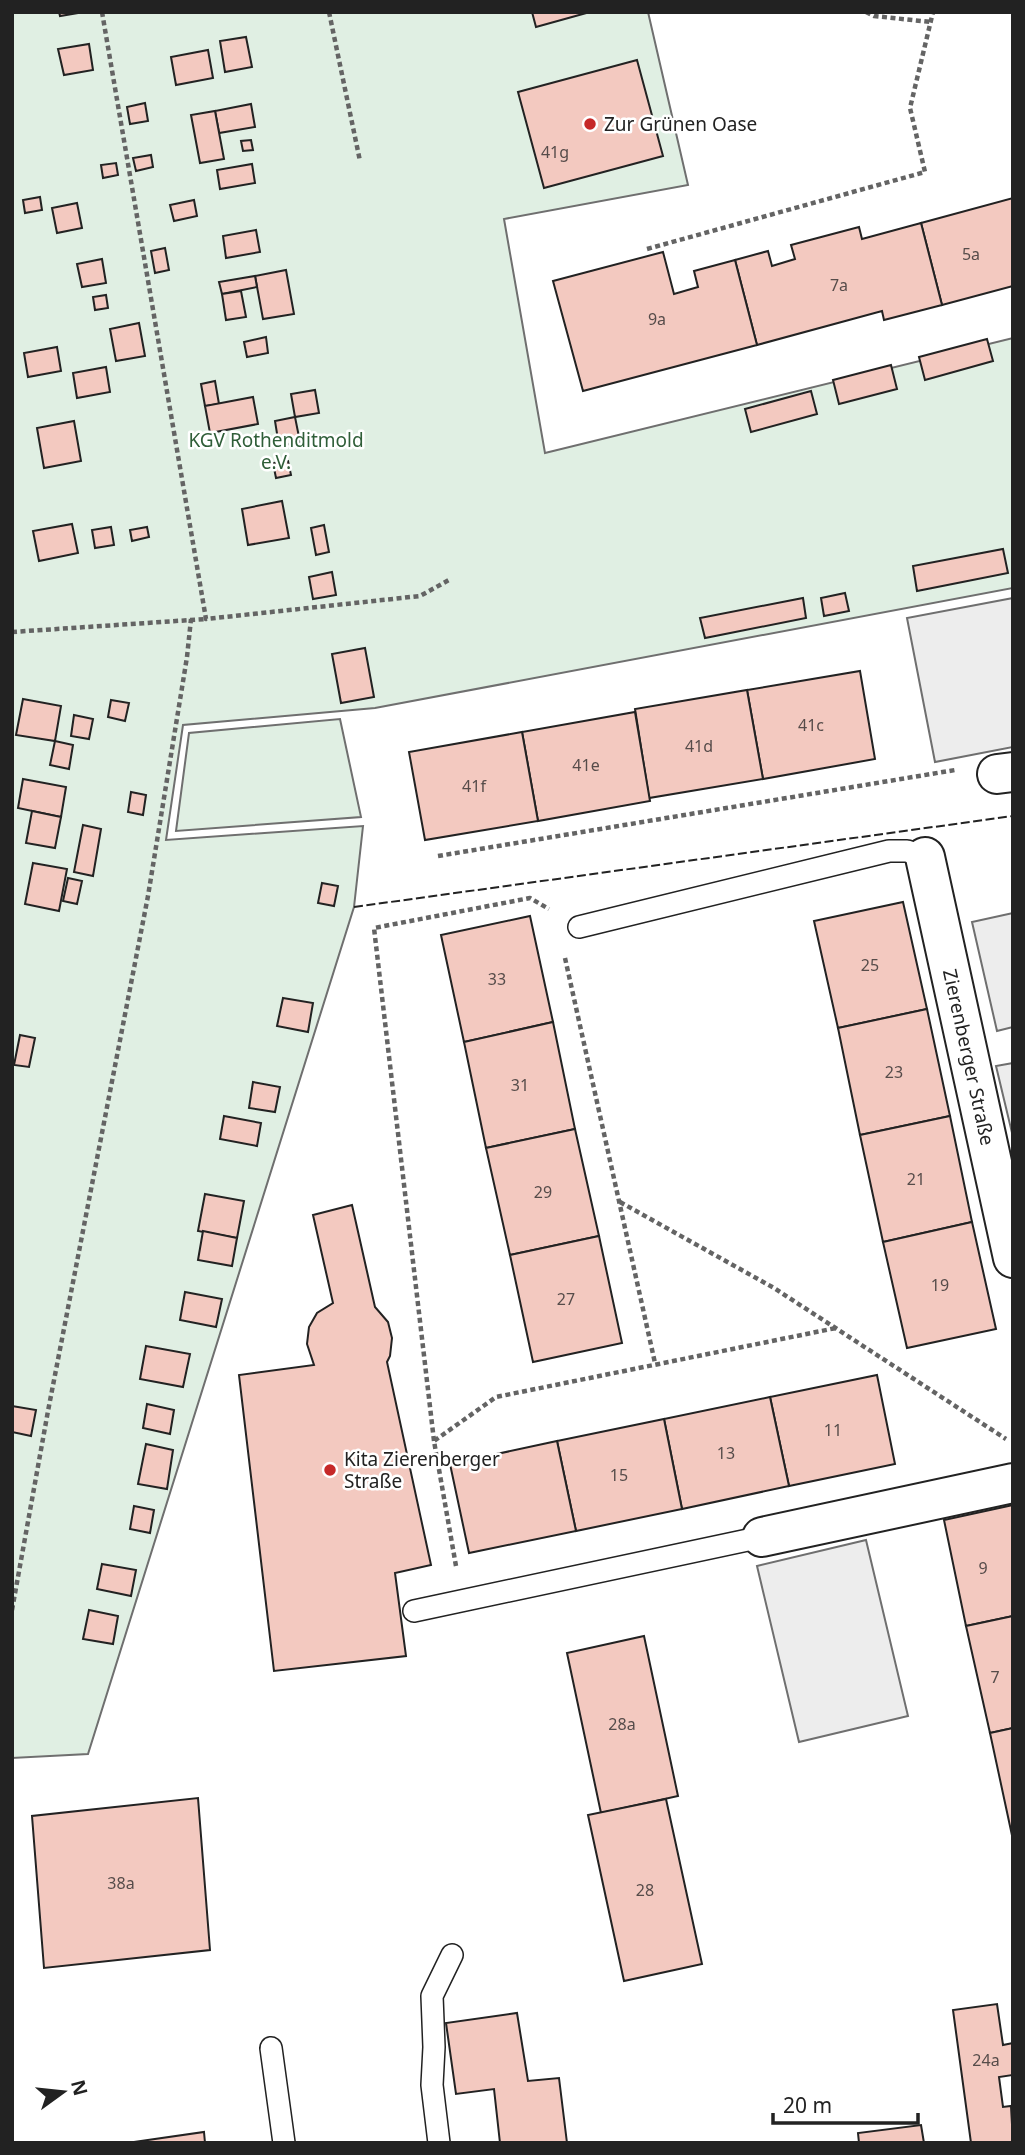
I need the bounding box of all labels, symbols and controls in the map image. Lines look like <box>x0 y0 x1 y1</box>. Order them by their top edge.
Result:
place label: Zur Grünen Oase <box>604 111 757 137</box>
marker: Zur Grünen Oase <box>582 116 598 132</box>
house number: 41g <box>541 141 569 163</box>
house number: 5a <box>962 243 980 265</box>
house number: 7a <box>830 274 848 296</box>
house number: 9a <box>648 308 666 330</box>
park label: KGV Rothenditmold e.V. <box>188 427 364 475</box>
house number: 41c <box>798 714 824 736</box>
house number: 41d <box>685 735 713 757</box>
house number: 41e <box>572 754 600 776</box>
house number: 41f <box>462 775 487 797</box>
house number: 25 <box>861 954 879 976</box>
street label: Zierenberger Straße <box>937 967 1001 1148</box>
house number: 33 <box>488 968 506 990</box>
house number: 23 <box>885 1061 903 1083</box>
house number: 31 <box>511 1074 529 1096</box>
house number: 21 <box>907 1168 925 1190</box>
house number: 29 <box>534 1181 552 1203</box>
house number: 19 <box>931 1274 949 1296</box>
house number: 27 <box>557 1288 575 1310</box>
house number: 11 <box>824 1419 842 1441</box>
house number: 13 <box>717 1442 735 1464</box>
place label: Kita Zierenberger Straße <box>344 1446 500 1494</box>
marker: Kita Zierenberger Straße <box>322 1462 338 1478</box>
house number: 15 <box>610 1464 628 1486</box>
house number: 9 <box>978 1557 988 1579</box>
house number: 7 <box>990 1666 1000 1688</box>
house number: 28a <box>608 1713 636 1735</box>
house number: 38a <box>107 1872 135 1894</box>
house number: 28 <box>636 1879 654 1901</box>
house number: 24a <box>972 2049 1000 2071</box>
north arrow <box>28 2057 98 2127</box>
text: N <box>65 2077 94 2098</box>
scale bar <box>773 2082 918 2126</box>
text: 20 m <box>783 2091 832 2119</box>

